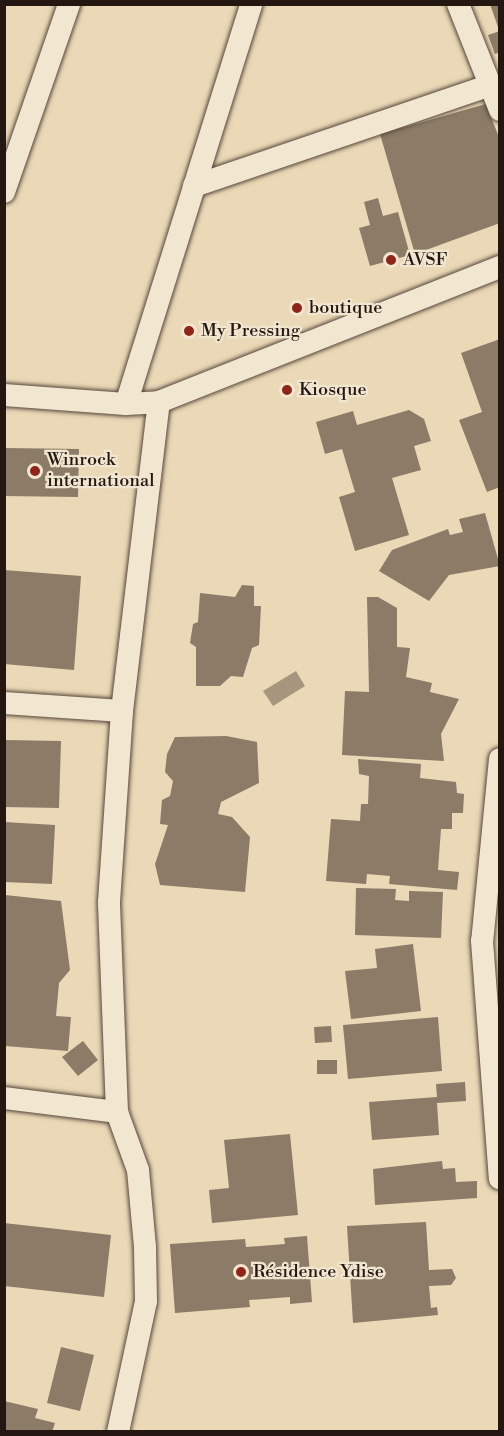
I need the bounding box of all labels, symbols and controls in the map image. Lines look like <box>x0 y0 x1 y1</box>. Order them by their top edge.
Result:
place label: AVSF <box>403 249 447 271</box>
marker: AVSF <box>384 253 398 267</box>
place label: boutique <box>309 297 382 319</box>
marker: boutique <box>290 301 304 315</box>
place label: My Pressing <box>201 320 300 342</box>
marker: My Pressing <box>182 324 196 338</box>
place label: Kiosque <box>299 379 367 401</box>
marker: Kiosque <box>280 383 294 397</box>
place label: Winrock international <box>47 450 154 492</box>
marker: Winrock international <box>28 464 42 478</box>
place label: Résidence Ydise <box>253 1261 384 1283</box>
marker: Résidence Ydise <box>234 1265 248 1279</box>

